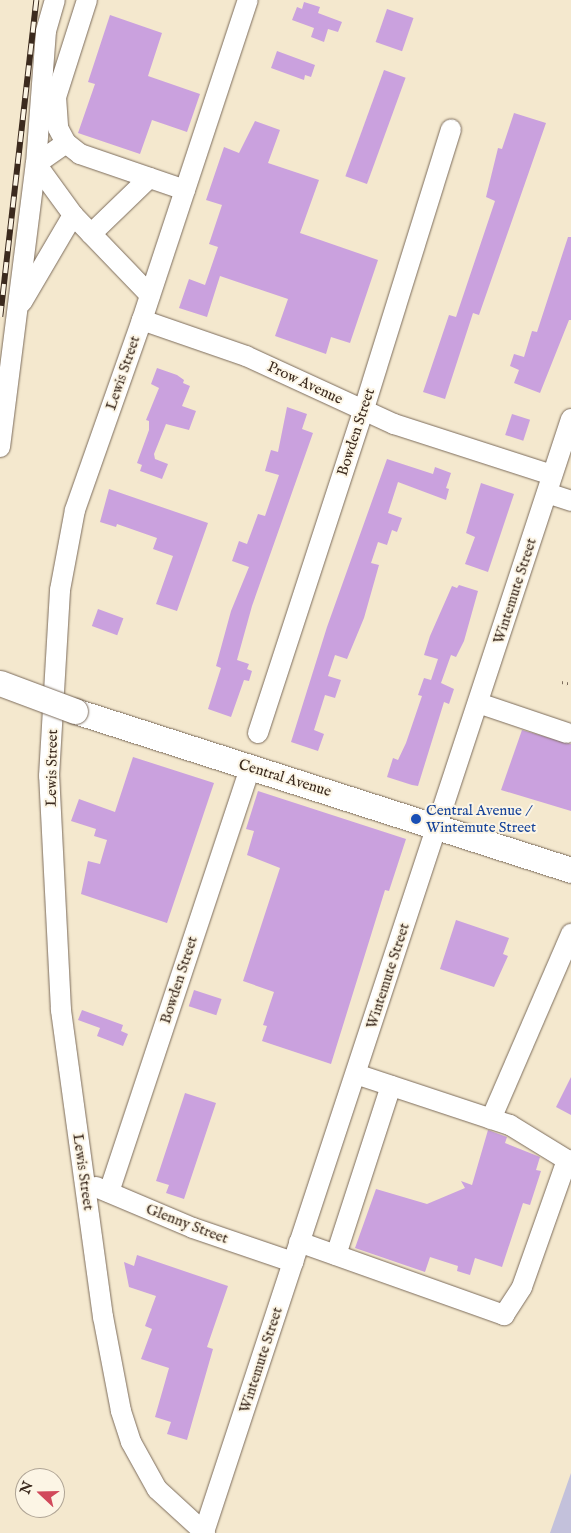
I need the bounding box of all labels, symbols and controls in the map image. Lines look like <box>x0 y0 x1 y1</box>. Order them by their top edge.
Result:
street label: Lewis Street <box>102 334 144 412</box>
street label: Prow Avenue <box>264 358 346 408</box>
street label: Bowden Street <box>333 386 379 478</box>
street label: Wintemute Street <box>489 536 541 646</box>
street label: Lewis Street <box>42 729 62 807</box>
street label: Central Avenue <box>237 755 333 801</box>
place label: Central Avenue / Wintemute Street <box>426 801 536 836</box>
marker: Central Avenue / Wintemute Street <box>410 813 422 825</box>
street label: Wintemute Street <box>362 921 414 1031</box>
street label: Bowden Street <box>156 934 202 1026</box>
street label: Lewis Street <box>69 1132 97 1212</box>
street label: Glenny Street <box>143 1200 231 1248</box>
street label: Wintemute Street <box>235 1305 287 1415</box>
north arrow <box>15 1468 65 1518</box>
text: N <box>16 1479 38 1497</box>

